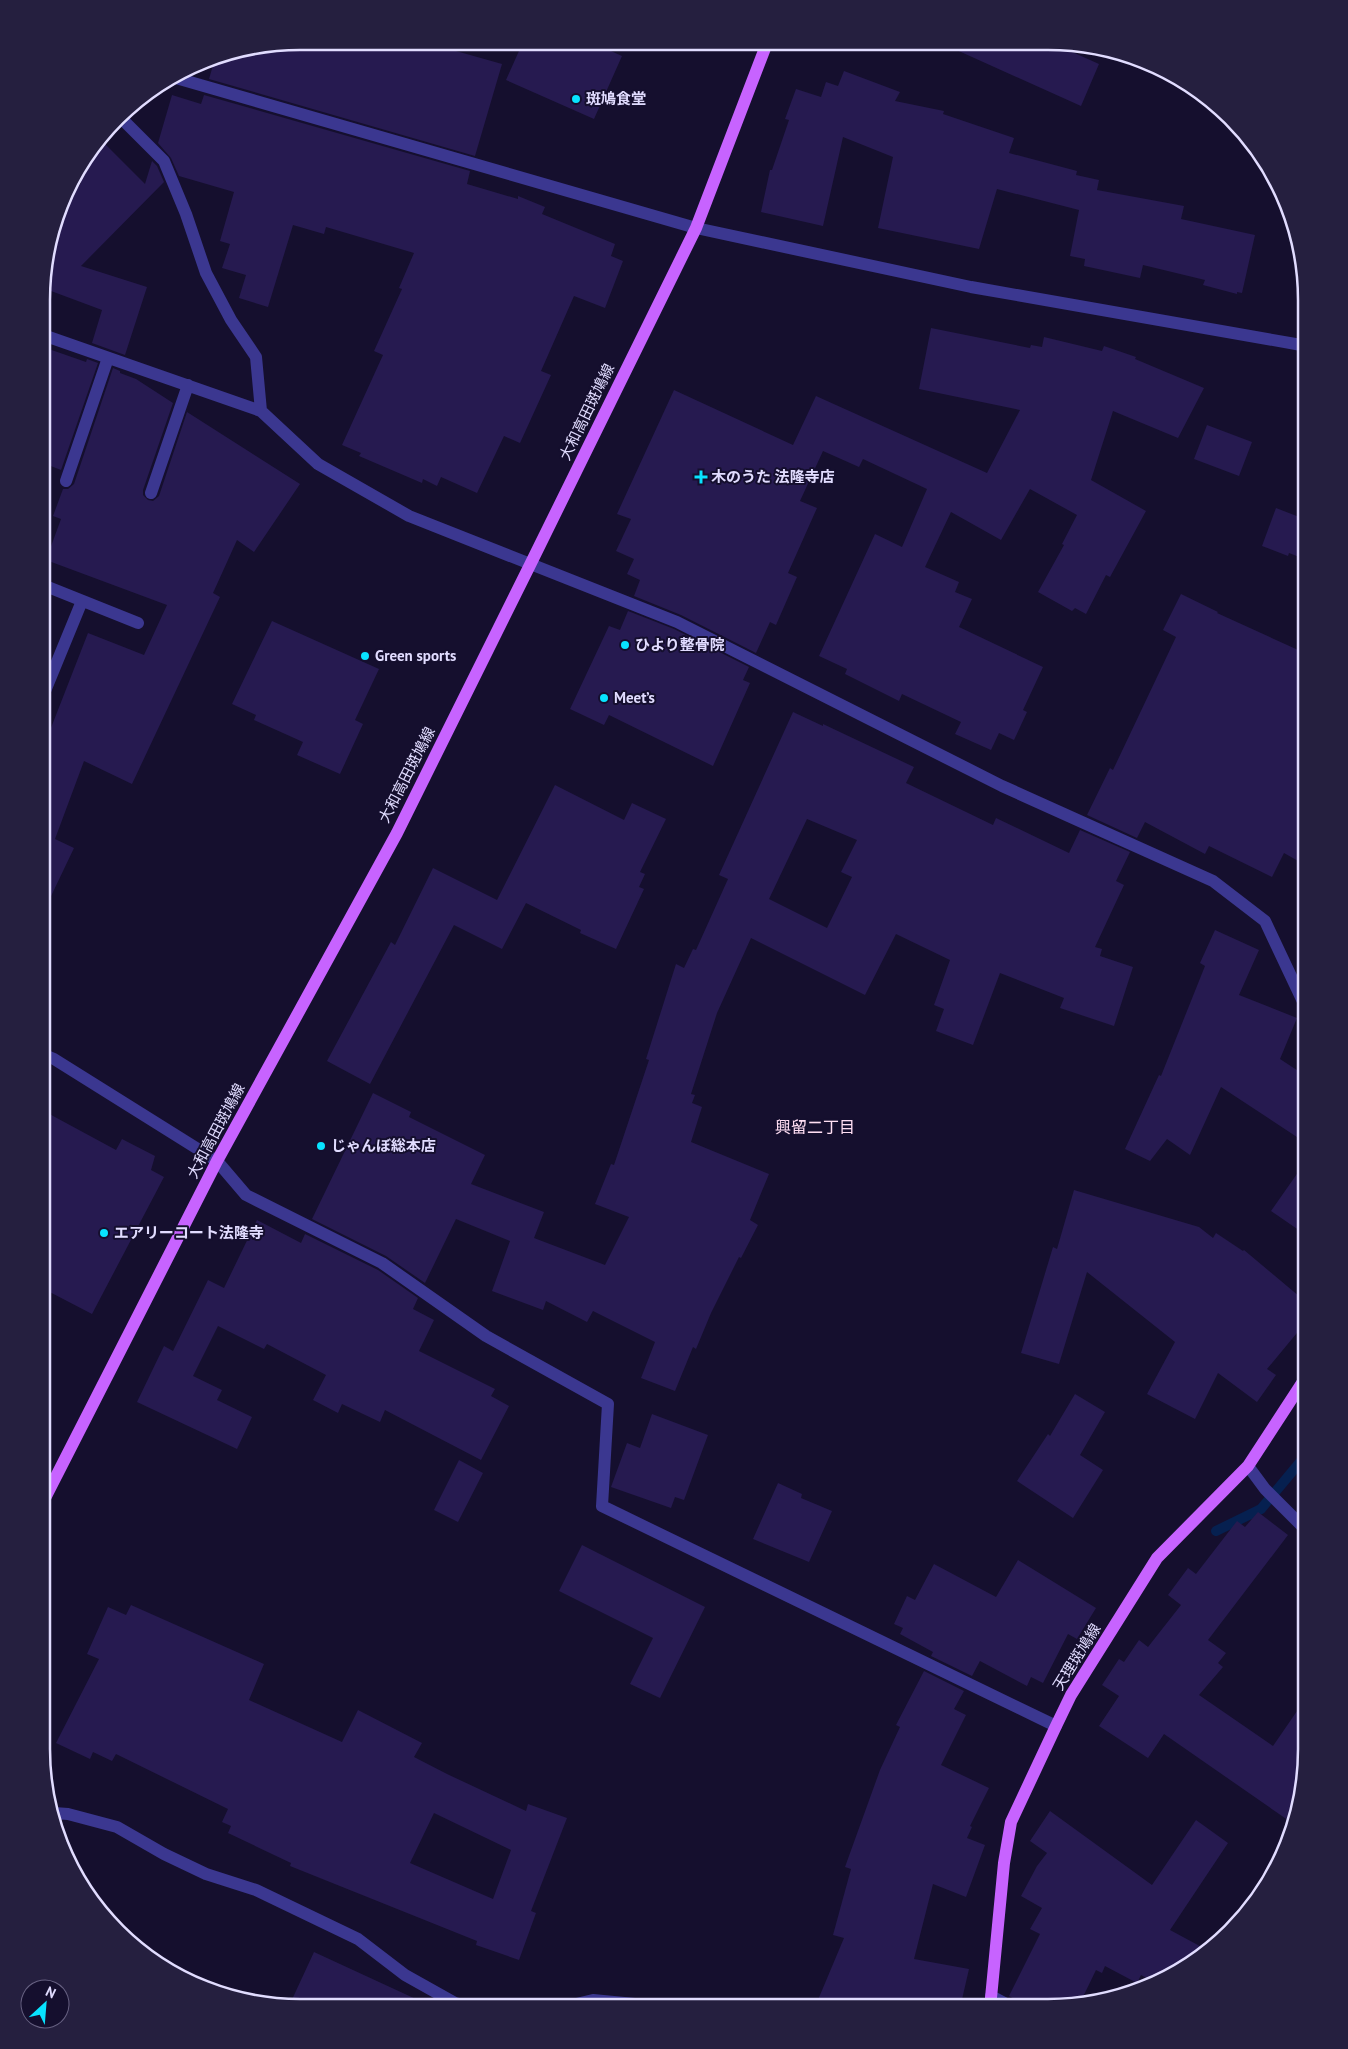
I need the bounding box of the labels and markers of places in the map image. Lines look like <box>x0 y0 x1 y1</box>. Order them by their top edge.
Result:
place label: 斑鳩食堂 <box>586 89 646 108</box>
marker: 斑鳩食堂 <box>570 93 582 105</box>
place label: 木のうた 法隆寺店 <box>711 467 835 486</box>
marker: 木のうた 法隆寺店 <box>695 471 707 483</box>
place label: ひより整骨院 <box>635 635 725 654</box>
marker: ひより整骨院 <box>619 639 631 651</box>
place label: Green sports <box>375 646 456 665</box>
marker: Green sports <box>359 650 371 662</box>
place label: Meet’s <box>614 688 655 707</box>
marker: Meet’s <box>598 692 610 704</box>
place label: じゃんぼ総本店 <box>331 1136 436 1155</box>
marker: じゃんぼ総本店 <box>315 1140 327 1152</box>
place label: エアリーコート法隆寺 <box>114 1223 264 1242</box>
marker: エアリーコート法隆寺 <box>98 1227 110 1239</box>

